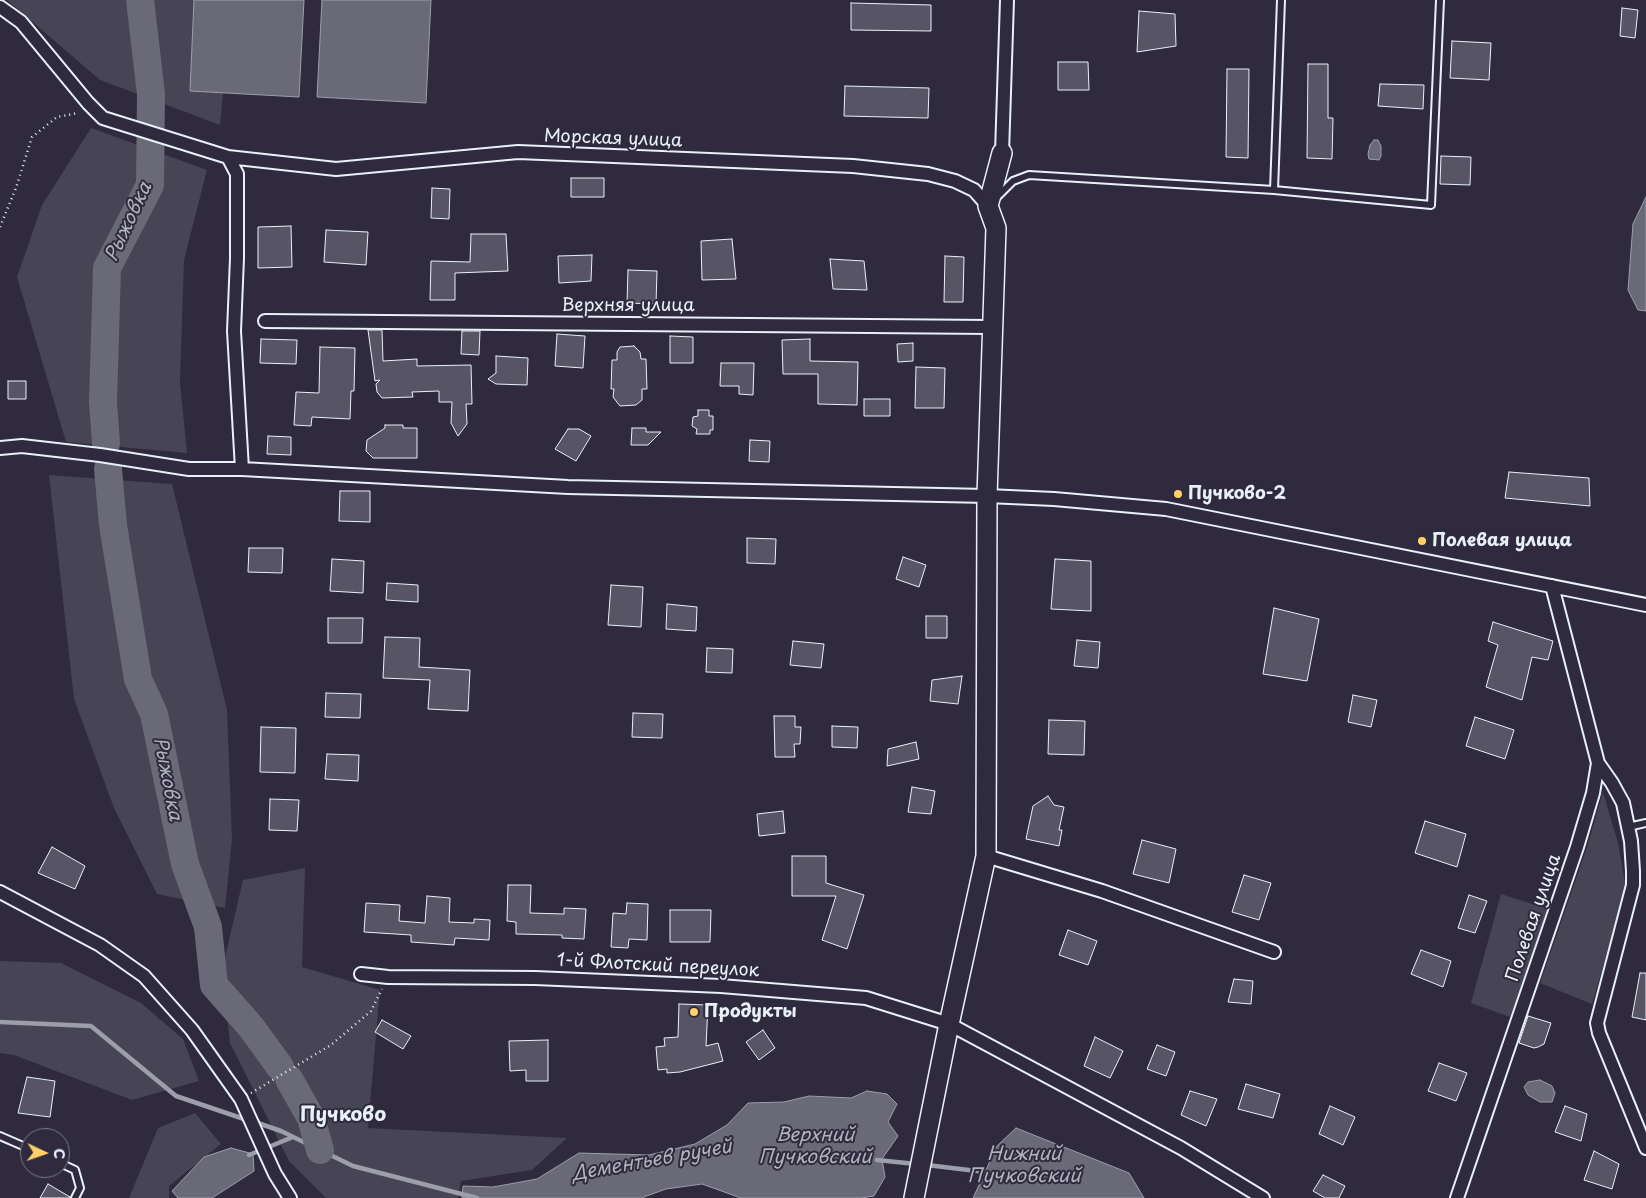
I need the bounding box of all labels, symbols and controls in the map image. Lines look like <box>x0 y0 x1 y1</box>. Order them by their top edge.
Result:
street label: Морская улица <box>544 126 682 152</box>
water label: Рыжовка <box>101 179 157 265</box>
street label: Верхняя улица <box>561 295 695 317</box>
place label: Пучково-2 <box>1188 483 1286 505</box>
marker: Пучково-2 <box>1172 488 1184 500</box>
place label: Полевая улица <box>1432 530 1572 552</box>
marker: Полевая улица <box>1416 535 1428 547</box>
water label: Рыжовка <box>148 735 186 823</box>
street label: Полевая улица <box>1502 851 1566 985</box>
street label: 1-й Флотский переулок <box>556 950 760 982</box>
place label: Продукты <box>704 1001 797 1023</box>
marker: Продукты <box>688 1006 700 1018</box>
district label: Пучково <box>300 1103 386 1127</box>
water label: Верхний Пучковский <box>759 1125 871 1169</box>
north arrow <box>20 1128 70 1178</box>
water label: Дементьев ручей <box>570 1136 734 1186</box>
water label: Нижний Пучковский <box>968 1144 1080 1188</box>
text: С <box>49 1148 70 1160</box>

